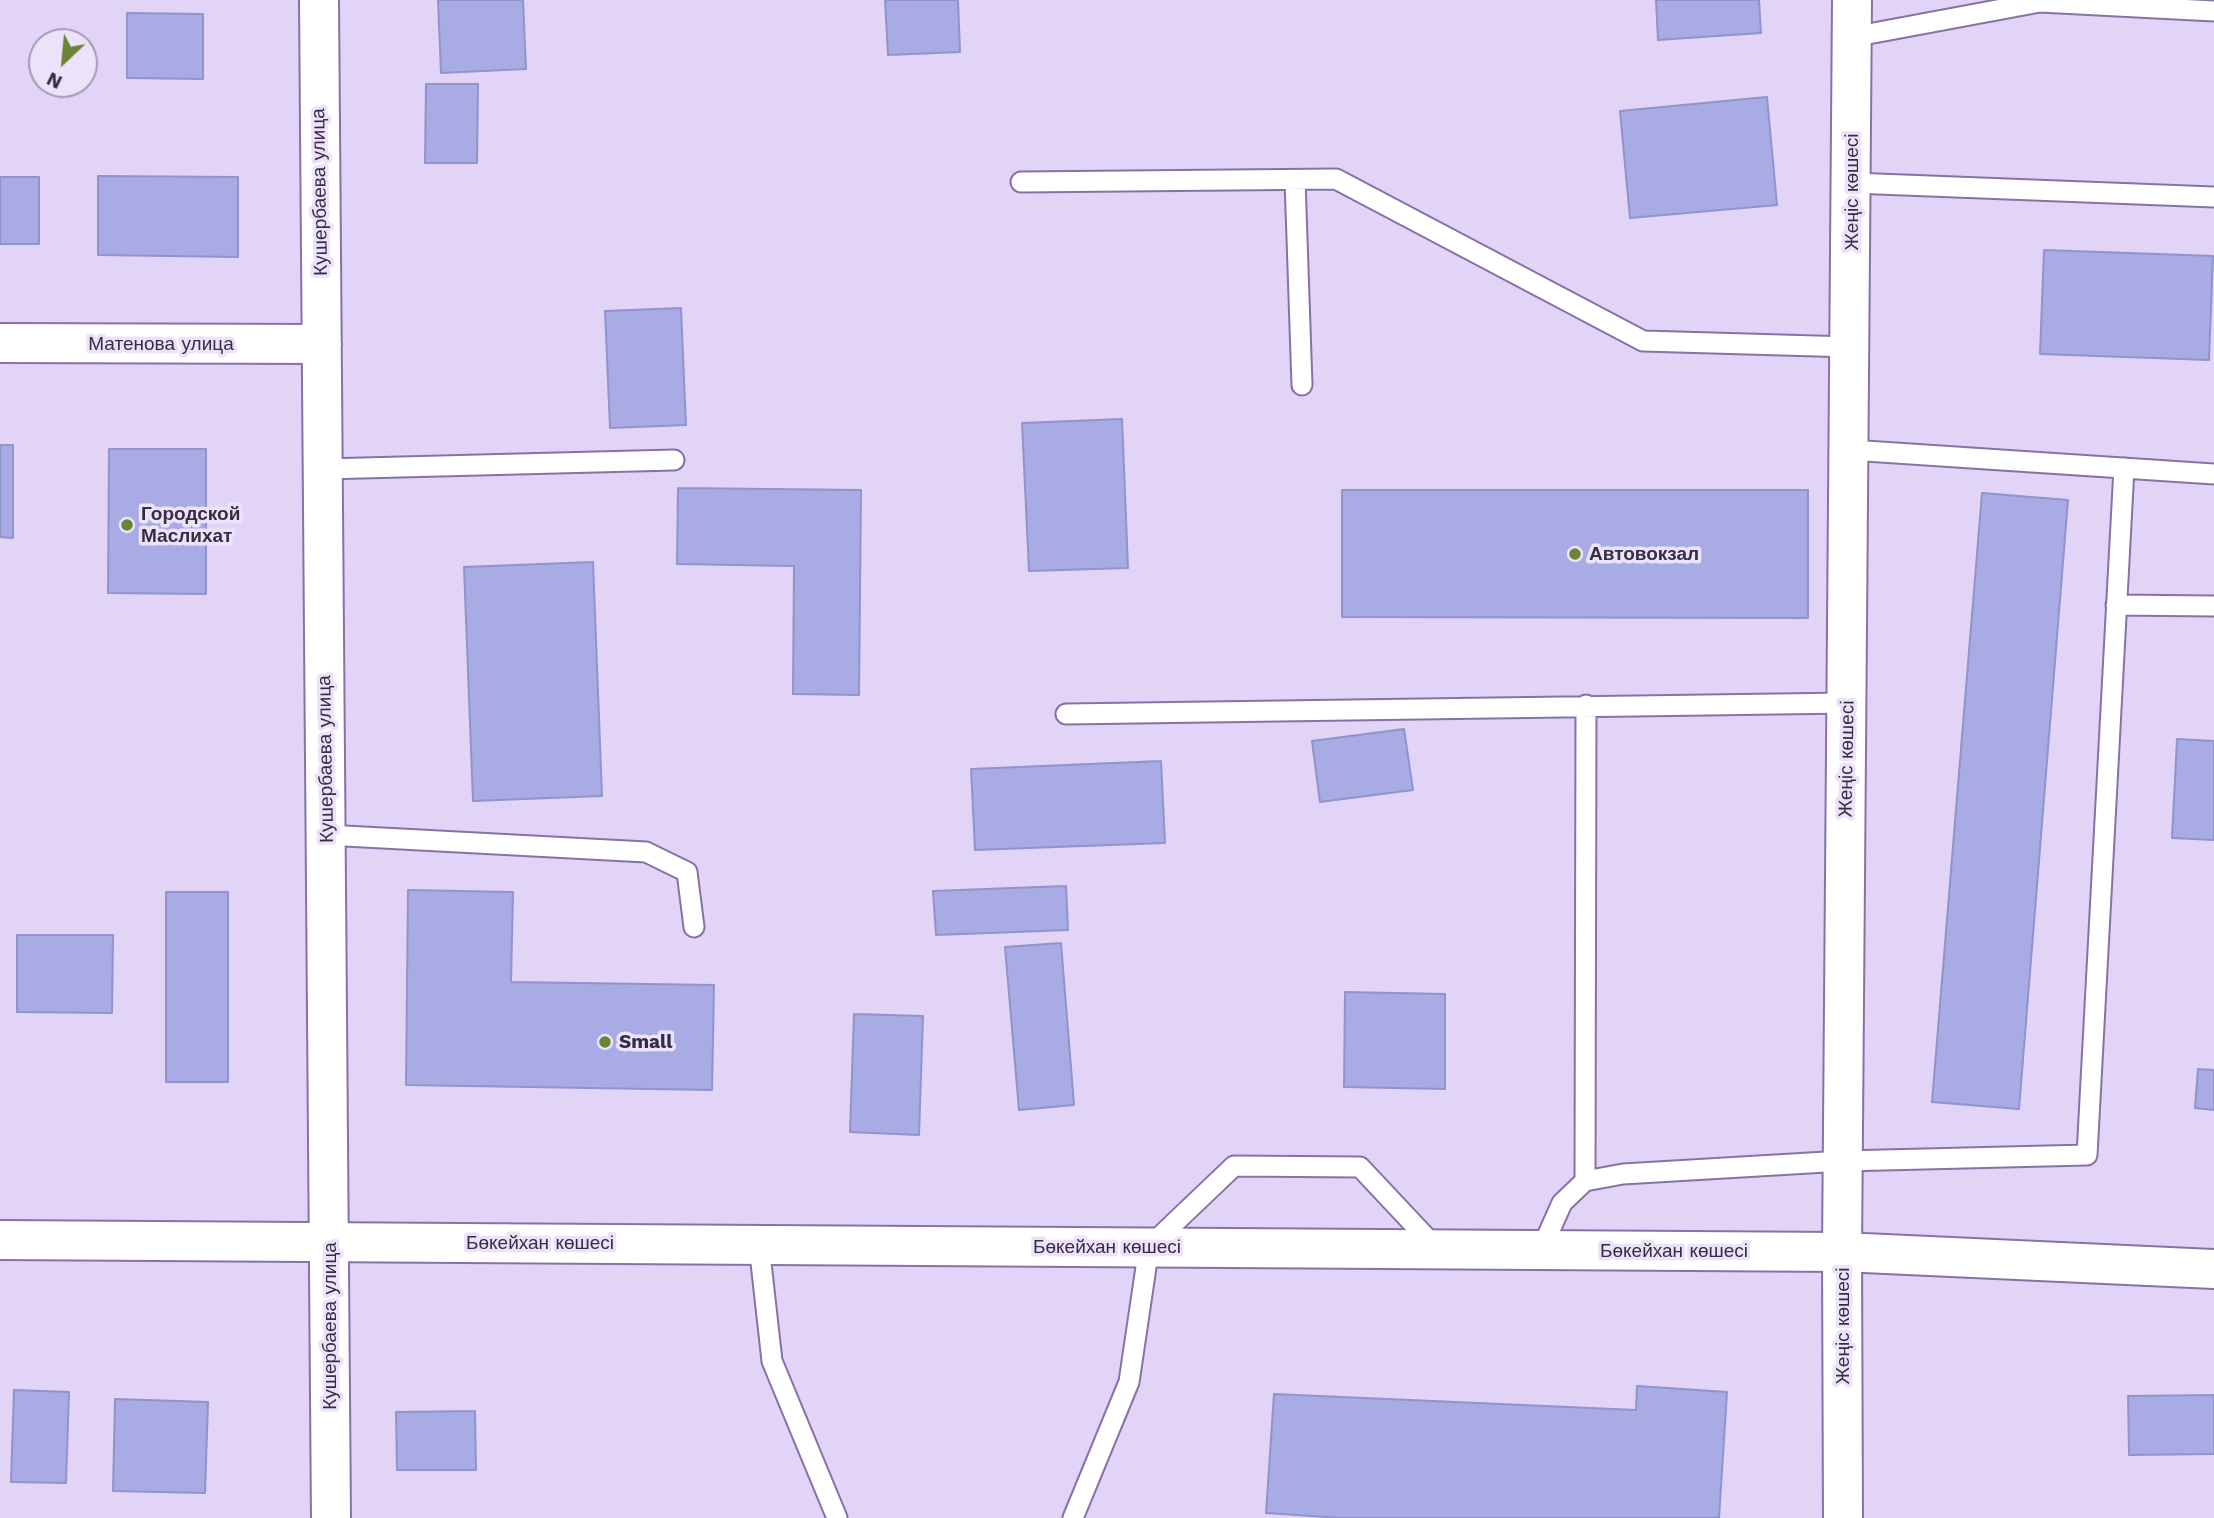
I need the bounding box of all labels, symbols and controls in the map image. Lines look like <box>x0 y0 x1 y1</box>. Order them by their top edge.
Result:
north arrow <box>28 28 98 98</box>
text: N <box>43 67 66 94</box>
street label: Кушербаева улица <box>307 108 333 276</box>
street label: Жеңіс көшесі <box>1841 134 1863 250</box>
street label: Матенова улица <box>88 333 234 355</box>
place label: Городской Маслихат <box>141 503 240 547</box>
marker: Городской Маслихат <box>119 517 135 533</box>
place label: Автовокзал <box>1589 543 1699 565</box>
marker: Автовокзал <box>1567 546 1583 562</box>
street label: Кушербаева улица <box>313 675 339 843</box>
street label: Жеңіс көшесі <box>1835 700 1859 818</box>
place label: Small <box>619 1031 673 1053</box>
marker: Small <box>597 1034 613 1050</box>
street label: Бөкейхан көшесі <box>466 1232 614 1254</box>
street label: Бөкейхан көшесі <box>1033 1236 1181 1258</box>
street label: Бөкейхан көшесі <box>1600 1240 1748 1262</box>
street label: Кушербаева улица <box>319 1242 341 1410</box>
street label: Жеңіс көшесі <box>1832 1268 1854 1384</box>

